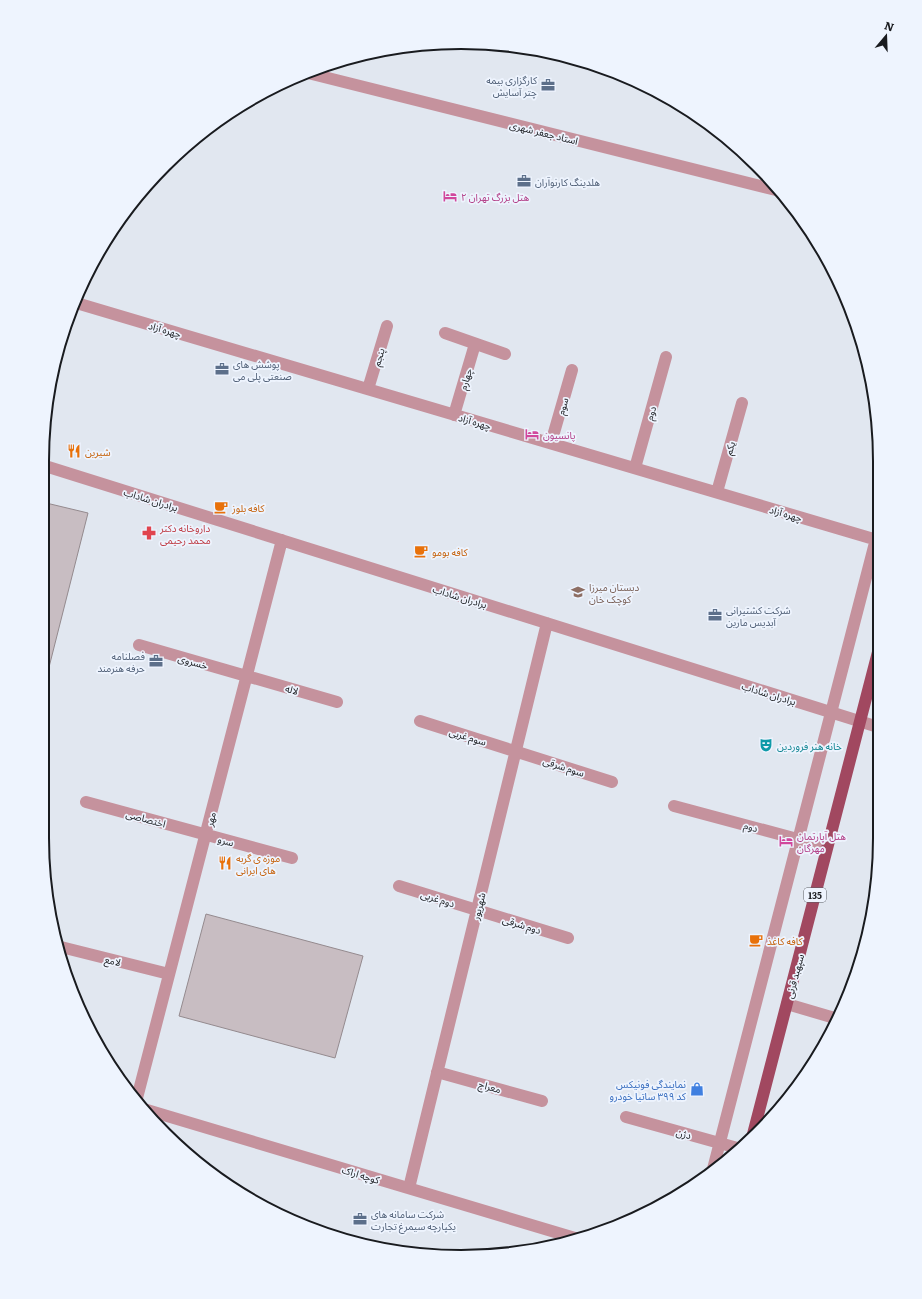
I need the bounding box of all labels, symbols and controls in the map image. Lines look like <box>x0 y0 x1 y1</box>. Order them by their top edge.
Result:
north arrow <box>866 16 906 56</box>
text: N <box>883 17 897 35</box>
place label: کارگزاری بیمه چتر آسایش <box>486 72 538 99</box>
office icon: کارگزاری بیمه چتر آسایش <box>540 77 556 93</box>
street label: استاد جعفر شهری <box>508 116 580 148</box>
office icon: هلدینگ کارنوآران <box>516 173 532 189</box>
place label: هلدینگ کارنوآران <box>535 174 600 189</box>
hotel icon: هتل بزرگ تهران ۲ <box>442 188 458 204</box>
place label: هتل بزرگ تهران ۲ <box>461 189 529 204</box>
street label: چهره آزاد <box>147 317 183 341</box>
street label: پنجم <box>368 346 389 368</box>
place label: پوشش های صنعتی پلی می <box>233 356 292 383</box>
office icon: پوشش های صنعتی پلی می <box>214 361 230 377</box>
street label: چهارم <box>455 366 477 392</box>
street label: سوم <box>552 395 574 417</box>
street label: دوم <box>641 404 661 422</box>
street label: چهره آزاد <box>457 409 493 433</box>
hotel icon: پانسیون <box>524 426 540 442</box>
place label: پانسیون <box>543 427 575 442</box>
street label: یکم <box>720 439 739 457</box>
restaurant icon: شیرین <box>66 443 82 459</box>
place label: شیرین <box>85 444 111 459</box>
street label: برادران شاداب <box>122 484 180 514</box>
cafe icon: کافه بلوز <box>213 499 229 515</box>
place label: کافه بلوز <box>231 500 265 515</box>
street label: چهره آزاد <box>768 501 804 525</box>
place label: داروخانه دکتر محمد رحیمی <box>159 520 211 547</box>
pharmacy icon: داروخانه دکتر محمد رحیمی <box>141 525 157 541</box>
cafe icon: کافه بومو <box>413 543 429 559</box>
place label: کافه بومو <box>432 544 469 559</box>
place label: دبستان میرزا کوچک خان <box>589 579 639 606</box>
street label: برادران شاداب <box>431 581 489 611</box>
school or university icon: دبستان میرزا کوچک خان <box>570 584 586 600</box>
place label: شرکت کشتیرانی آبدیس مارین <box>726 602 791 629</box>
office icon: شرکت کشتیرانی آبدیس مارین <box>707 607 723 623</box>
place label: فصلنامه حرفه هنرمند <box>97 648 146 675</box>
street label: خسروی <box>176 650 210 672</box>
office icon: فصلنامه حرفه هنرمند <box>148 653 164 669</box>
street label: برادران شاداب <box>740 678 798 708</box>
street label: لاله <box>284 680 300 698</box>
street label: سوم غربی <box>447 723 489 751</box>
theatre icon: خانه هنر فروردین <box>758 737 774 753</box>
place label: خانه هنر فروردین <box>777 738 842 753</box>
street label: سوم شرقی <box>541 752 587 782</box>
street label: اختصاصی <box>124 805 168 831</box>
street label: مهر <box>201 810 219 829</box>
street label: دوم <box>742 817 760 837</box>
place label: هتل آپارتمان مهرگان <box>797 828 846 855</box>
street label: سرو <box>216 831 236 849</box>
hotel icon: هتل آپارتمان مهرگان <box>778 833 794 849</box>
place label: موزه ی گربه های ایرانی <box>236 850 280 877</box>
restaurant icon: موزه ی گربه های ایرانی <box>217 855 233 871</box>
street label: دوم غربی <box>419 886 457 912</box>
road number: 135 <box>804 888 826 902</box>
street label: شهریور <box>467 890 489 922</box>
street label: دوم شرقی <box>500 911 543 939</box>
cafe icon: کافه کاغذ <box>748 932 764 948</box>
place label: کافه کاغذ <box>767 933 804 948</box>
street label: لامع <box>103 951 123 970</box>
street label: سپهبد قرنی <box>781 952 807 1000</box>
street label: معراج <box>477 1076 503 1097</box>
place label: نمایندگی فونیکس کد ۳۹۹ ساتیا خودرو <box>609 1076 687 1103</box>
shop icon: نمایندگی فونیکس کد ۳۹۹ ساتیا خودرو <box>689 1081 705 1097</box>
street label: دژن <box>675 1124 694 1142</box>
street label: کوچه اراک <box>340 1161 382 1187</box>
place label: شرکت سامانه های یکپارچه سیمرغ تجارت <box>371 1206 456 1234</box>
office icon: شرکت سامانه های یکپارچه سیمرغ تجارت <box>352 1211 368 1227</box>

